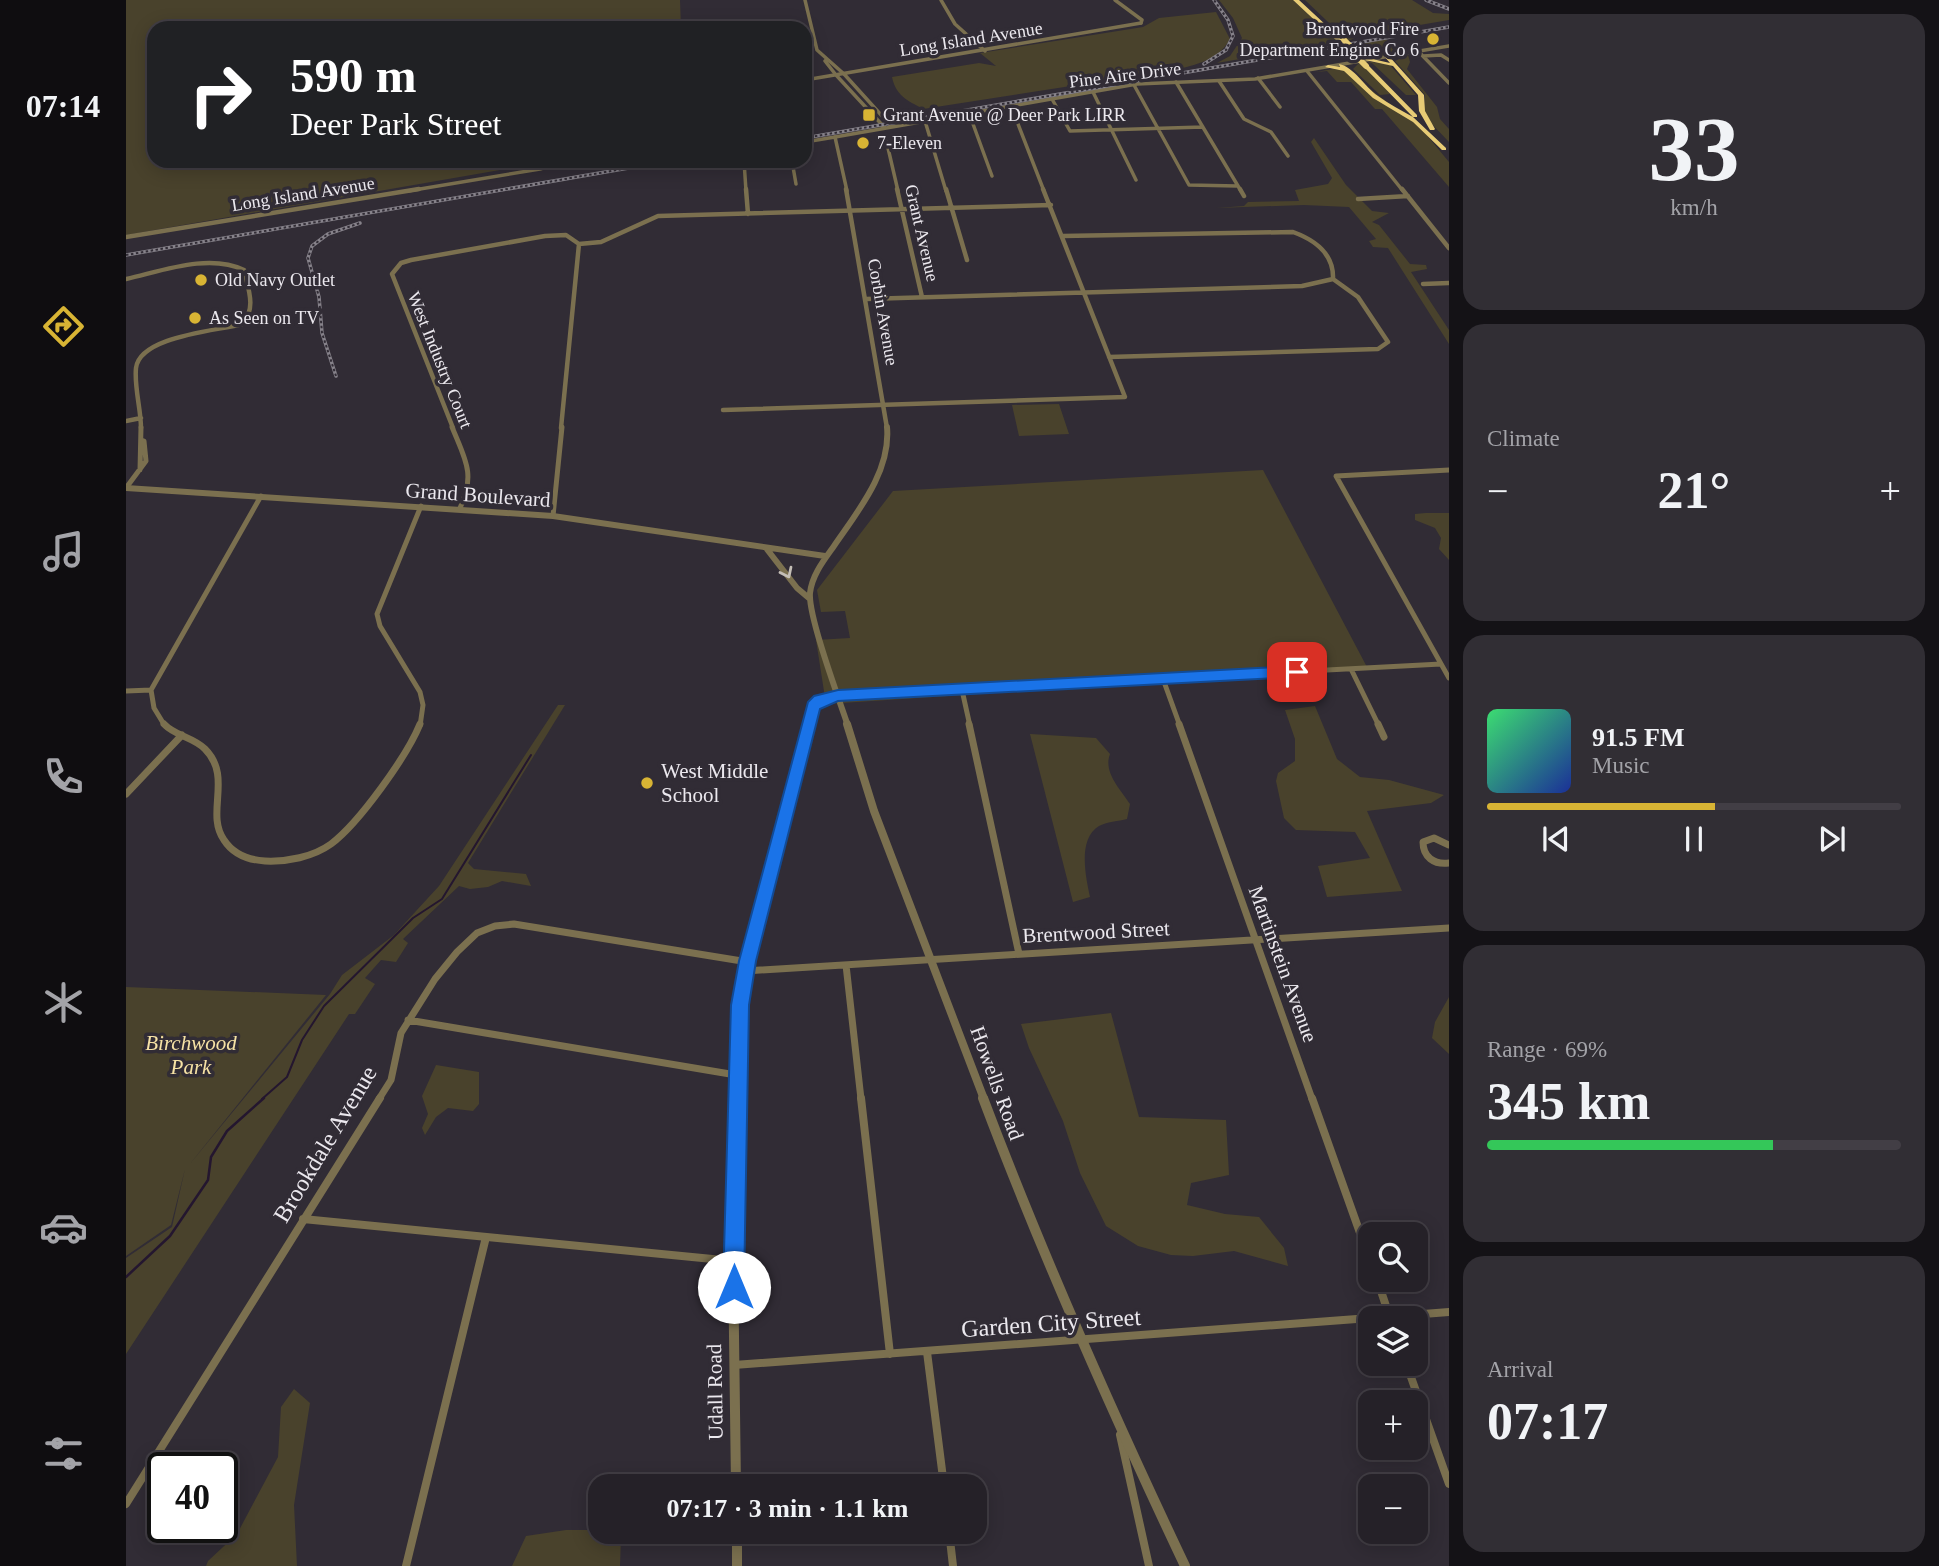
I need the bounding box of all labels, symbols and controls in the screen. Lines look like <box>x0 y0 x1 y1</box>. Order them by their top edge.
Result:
street label: Long Island Avenue <box>898 18 1044 60</box>
place label: Brentwood Fire Department Engine Co 6 <box>1240 19 1419 60</box>
marker: Brentwood Fire Department Engine Co 6 <box>1425 31 1441 47</box>
text: 590 m <box>290 48 417 103</box>
icon: right <box>175 49 266 140</box>
street label: Pine Aire Drive <box>1068 58 1182 92</box>
text: 07:14 <box>26 88 100 124</box>
text: 33 <box>1649 99 1740 200</box>
place label: Grant Avenue @ Deer Park LIRR <box>883 105 1126 125</box>
text: Deer Park Street <box>290 106 501 142</box>
marker: Grant Avenue @ Deer Park LIRR <box>861 107 877 123</box>
place label: 7-Eleven <box>877 133 942 153</box>
marker: 7-Eleven <box>855 135 871 151</box>
street label: Long Island Avenue <box>230 173 376 215</box>
street label: Grant Avenue <box>901 182 943 284</box>
text: km/h <box>1670 195 1718 220</box>
street label: Corbin Avenue <box>864 257 902 367</box>
place label: Old Navy Outlet <box>215 270 335 290</box>
marker: Old Navy Outlet <box>193 272 209 288</box>
street label: West Industry Court <box>403 289 477 431</box>
icon: directions <box>39 302 88 351</box>
place label: As Seen on TV <box>209 308 319 328</box>
marker: As Seen on TV <box>187 310 203 326</box>
text: Climate <box>1487 426 1560 451</box>
text: 21° <box>1658 462 1730 519</box>
text: − <box>1487 470 1508 512</box>
text: + <box>1880 470 1901 512</box>
street label: Grand Boulevard <box>405 478 552 512</box>
icon: music <box>39 527 88 576</box>
one-way arrow <box>779 566 793 578</box>
pin <box>1267 642 1327 702</box>
icon: arrive <box>1278 653 1316 691</box>
text: 91.5 FM <box>1592 723 1684 752</box>
icon: phone <box>39 752 88 801</box>
text: Music <box>1592 753 1650 778</box>
place label: West Middle School <box>661 759 768 807</box>
marker: West Middle School <box>639 775 655 791</box>
icon: previous <box>1537 820 1575 858</box>
icon: pause <box>1675 820 1713 858</box>
icon: next <box>1813 820 1851 858</box>
street label: Martinstein Avenue <box>1244 883 1322 1045</box>
street label: Brentwood Street <box>1022 916 1170 948</box>
icon: climate <box>39 978 88 1027</box>
street label: Howells Road <box>965 1023 1029 1144</box>
park label: Birchwood Park <box>145 1031 237 1079</box>
text: Range · 69% <box>1487 1037 1607 1062</box>
street label: Brookdale Avenue <box>268 1061 382 1227</box>
text: 345 km <box>1487 1073 1650 1130</box>
icon: car <box>39 1203 88 1252</box>
map controls <box>1358 1222 1428 1544</box>
button: search <box>1358 1222 1428 1292</box>
position arrow <box>697 1250 771 1324</box>
street label: Garden City Street <box>960 1304 1142 1342</box>
button: layers <box>1358 1306 1428 1376</box>
street label: Udall Road <box>702 1343 728 1440</box>
text: Arrival <box>1487 1357 1553 1382</box>
button: + <box>1358 1390 1428 1460</box>
text: 07:17 <box>1487 1393 1608 1450</box>
icon: filters <box>39 1429 88 1478</box>
speed limit sign: 40 <box>147 1452 238 1543</box>
button: − <box>1358 1474 1428 1544</box>
text: 07:17 · 3 min · 1.1 km <box>667 1494 908 1523</box>

